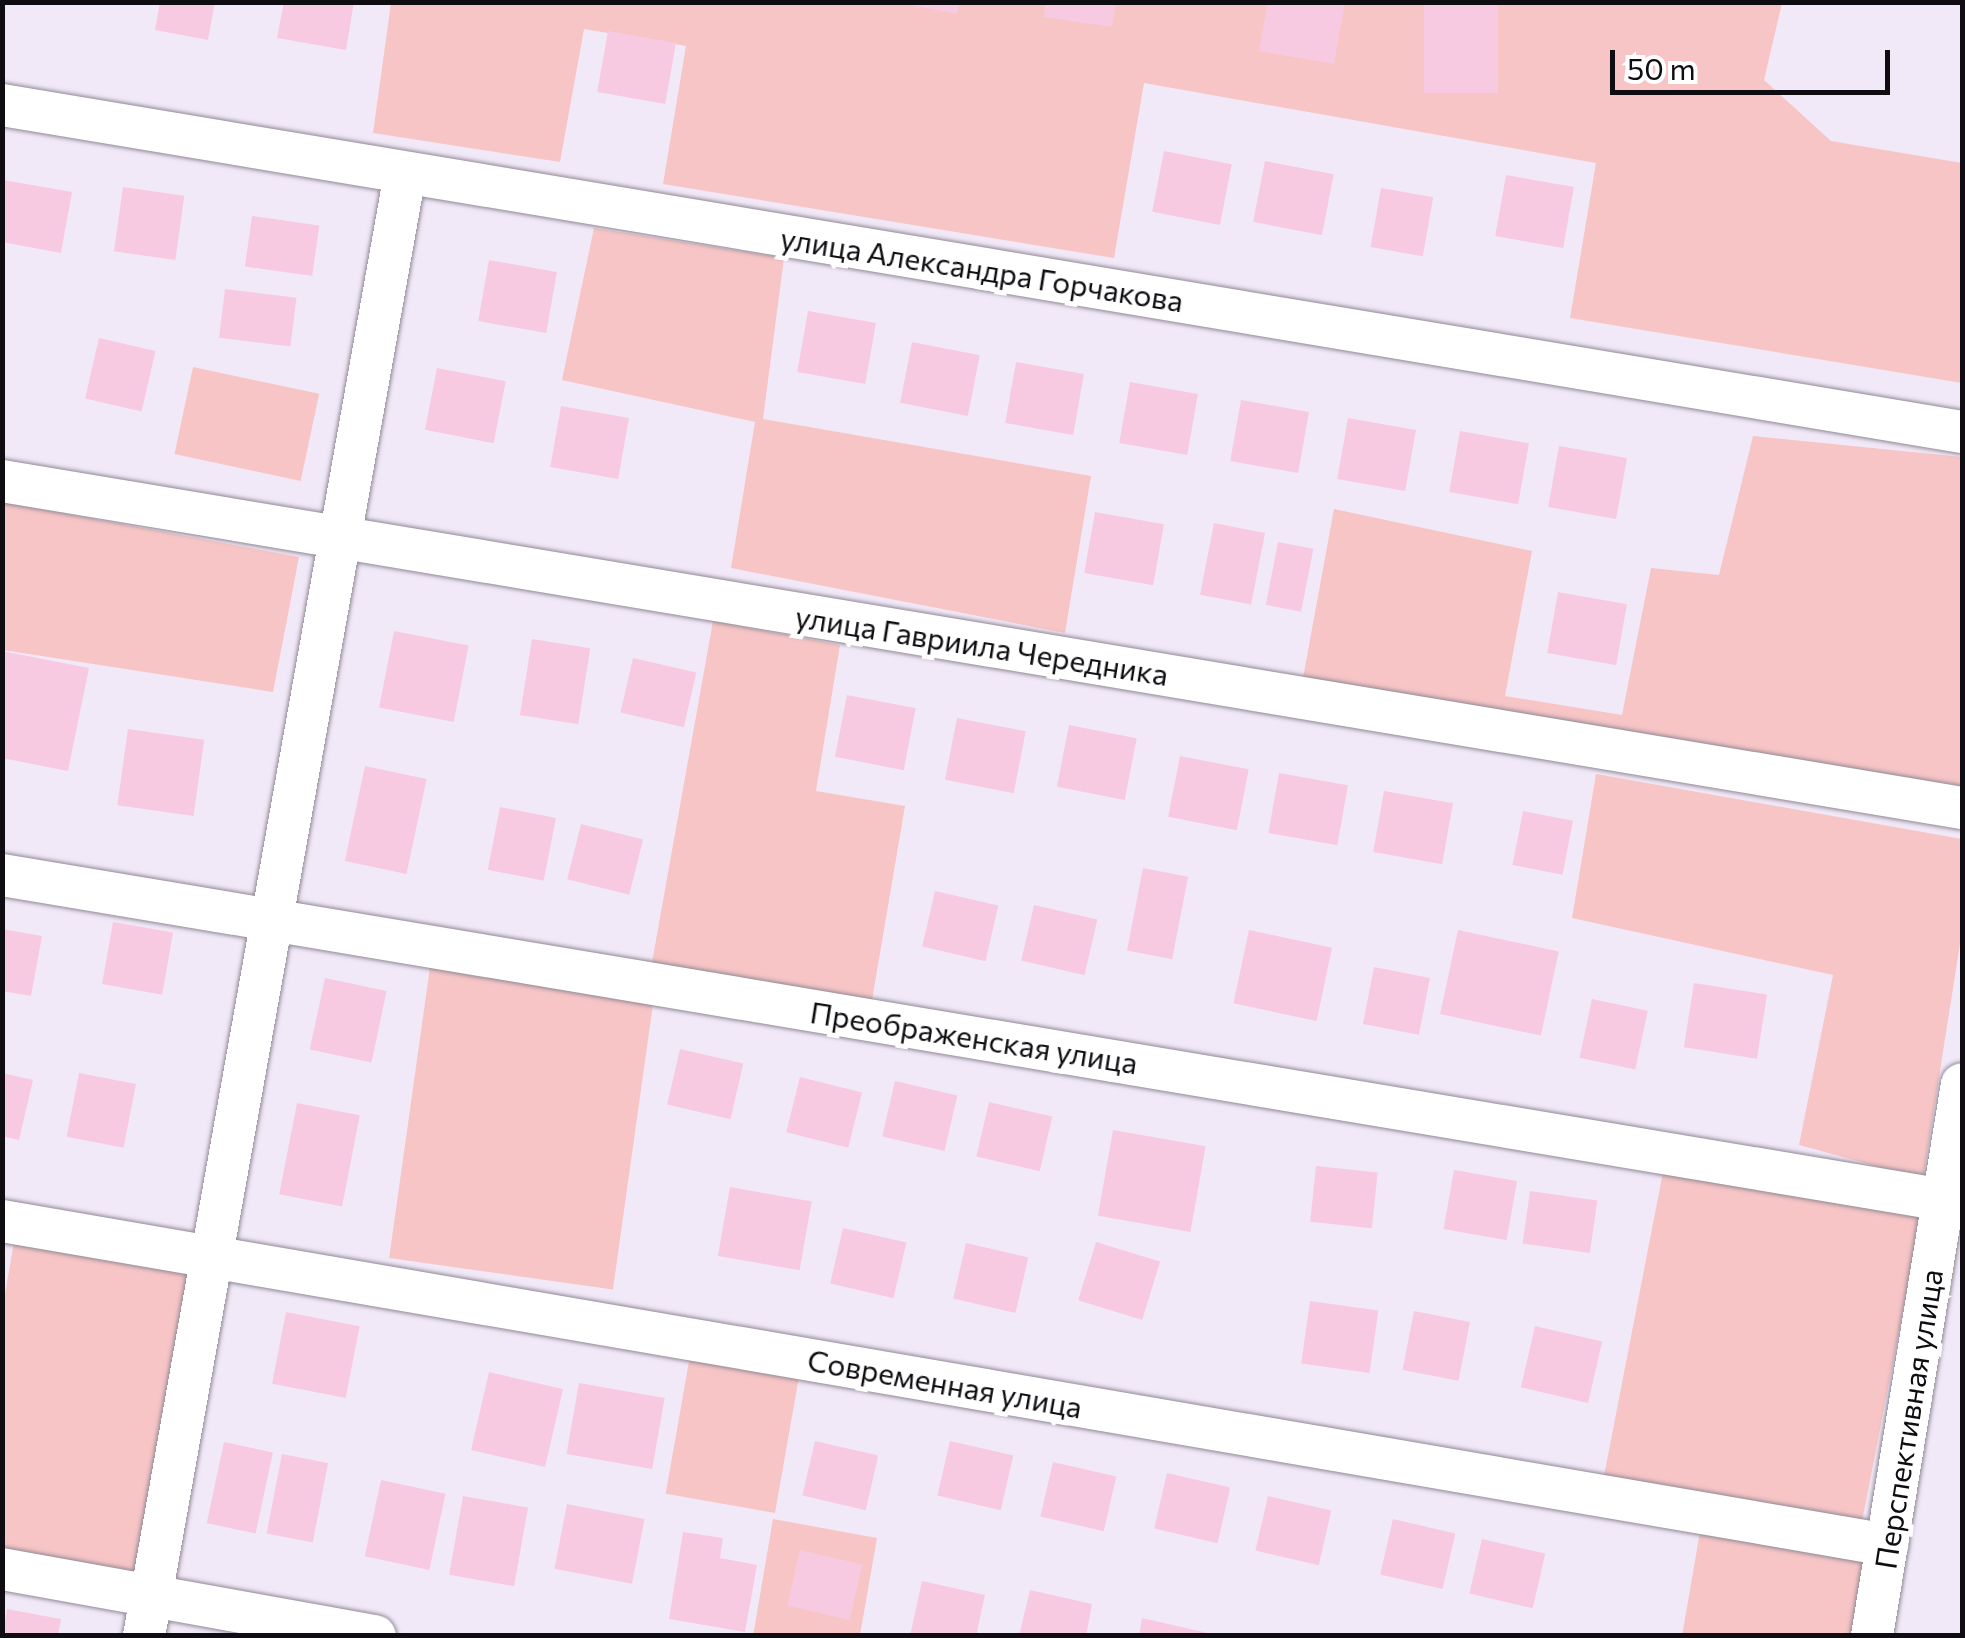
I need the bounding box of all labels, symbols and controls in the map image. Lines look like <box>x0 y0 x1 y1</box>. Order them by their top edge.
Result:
scale bar <box>1615 30 1895 92</box>
text: 50 m <box>1627 49 1696 86</box>
street label: улица Александра Горчакова <box>778 219 1186 319</box>
street label: улица Гавриила Чередника <box>793 598 1171 692</box>
street label: Преображенская улица <box>808 993 1140 1081</box>
street label: Перспективная улица <box>1867 1267 1949 1571</box>
street label: Современная улица <box>805 1341 1085 1425</box>

